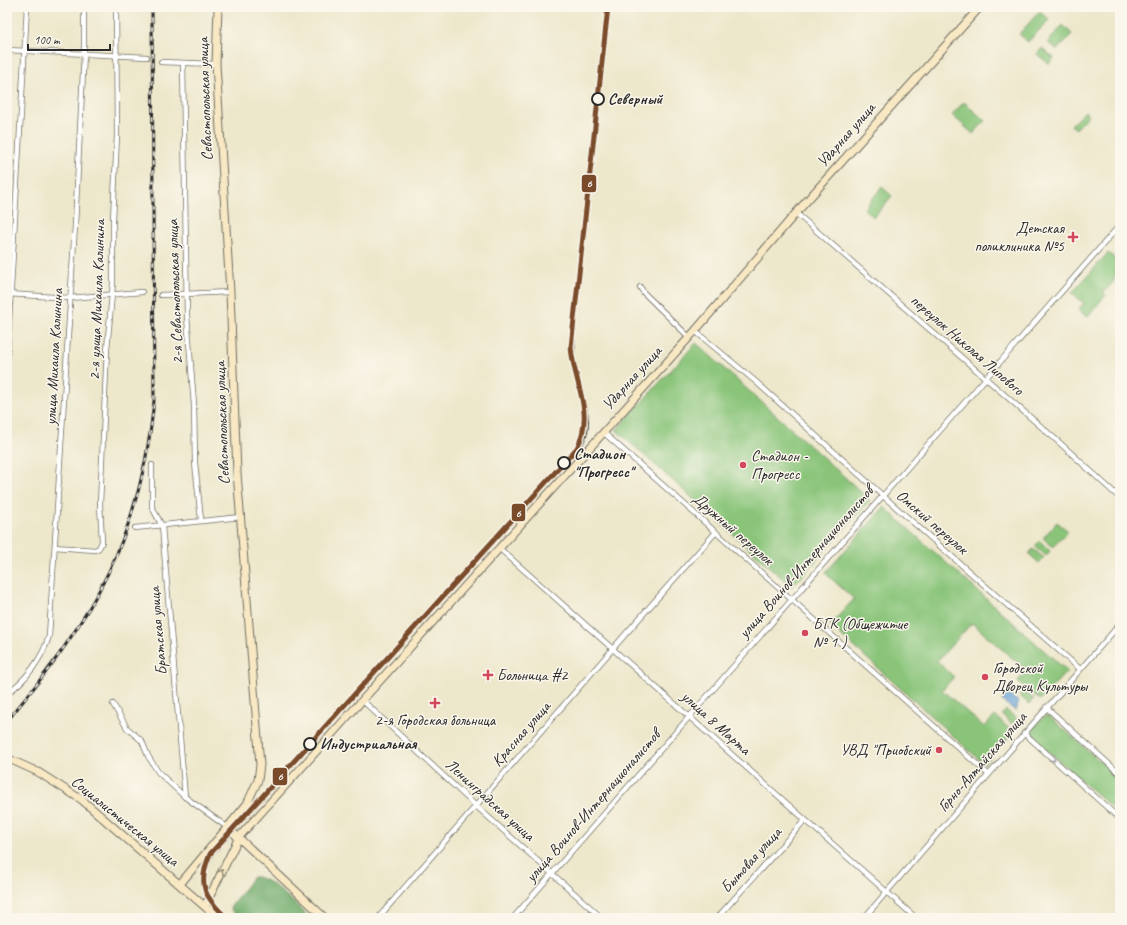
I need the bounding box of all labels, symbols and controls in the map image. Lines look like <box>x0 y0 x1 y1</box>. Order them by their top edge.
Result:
scale bar <box>28 26 110 52</box>
text: 100 m <box>34 32 61 48</box>
street label: Севастопольская улица <box>193 36 217 161</box>
place label: Северный <box>608 89 664 109</box>
marker: Северный <box>591 92 605 106</box>
street label: Ударная улица <box>812 97 881 172</box>
line badge: 6 <box>581 174 597 193</box>
text: 6 <box>586 176 592 190</box>
street label: 2-я улица Михаила Калинина <box>84 218 110 381</box>
street label: 2-я Севастопольская улица <box>162 218 188 365</box>
place label: Детская поликлиника №5 <box>975 218 1066 256</box>
marker: Детская поликлиника №5 <box>1067 231 1079 243</box>
street label: улица Михаила Калинина <box>40 287 68 427</box>
street label: переулок Николая Липового <box>906 290 1029 401</box>
street label: Ударная улица <box>598 341 667 414</box>
street label: Севастопольская улица <box>210 360 234 485</box>
place label: Стадион "Прогресс" <box>574 444 637 482</box>
place label: Стадион - Прогресс <box>751 446 809 484</box>
marker: Стадион "Прогресс" <box>557 456 571 470</box>
marker: Стадион - Прогресс <box>738 460 748 470</box>
street label: улица Воинов-Интернационалистов <box>734 478 880 643</box>
street label: Омский переулок <box>892 485 974 560</box>
street label: Дружный переулок <box>688 488 779 571</box>
line badge: 6 <box>511 503 526 522</box>
text: 6 <box>515 506 521 520</box>
street label: Братская улица <box>144 584 172 676</box>
place label: БГК (Общежитие № 1 ) <box>813 614 909 652</box>
marker: БГК (Общежитие № 1 ) <box>800 628 810 638</box>
place label: Городской Дворец Культуры <box>993 658 1089 696</box>
place label: Больница #2 <box>497 665 569 685</box>
marker: Больница #2 <box>482 669 494 681</box>
marker: Городской Дворец Культуры <box>980 672 990 682</box>
street label: улица 8 Марта <box>676 686 756 760</box>
street label: Красная улица <box>487 696 556 771</box>
marker: 2-я Городская больница <box>429 697 441 709</box>
street label: Горно-Алтайская улица <box>933 707 1032 816</box>
place label: 2-я Городская больница <box>375 710 497 730</box>
street label: улица Воинов-Интернационалистов <box>521 722 667 887</box>
place label: Индустриальная <box>320 734 418 754</box>
marker: Индустриальная <box>303 737 317 751</box>
place label: УВД "Приобский <box>840 740 932 760</box>
marker: УВД "Приобский <box>934 745 944 755</box>
one-way arrow <box>1048 754 1055 761</box>
street label: Ленинградская улица <box>441 755 540 846</box>
line badge: 6 <box>272 767 288 786</box>
text: 6 <box>277 769 283 783</box>
street label: Социалистическая улица <box>67 771 184 872</box>
street label: Бытовая улица <box>716 822 787 897</box>
one-way arrow <box>217 868 224 876</box>

